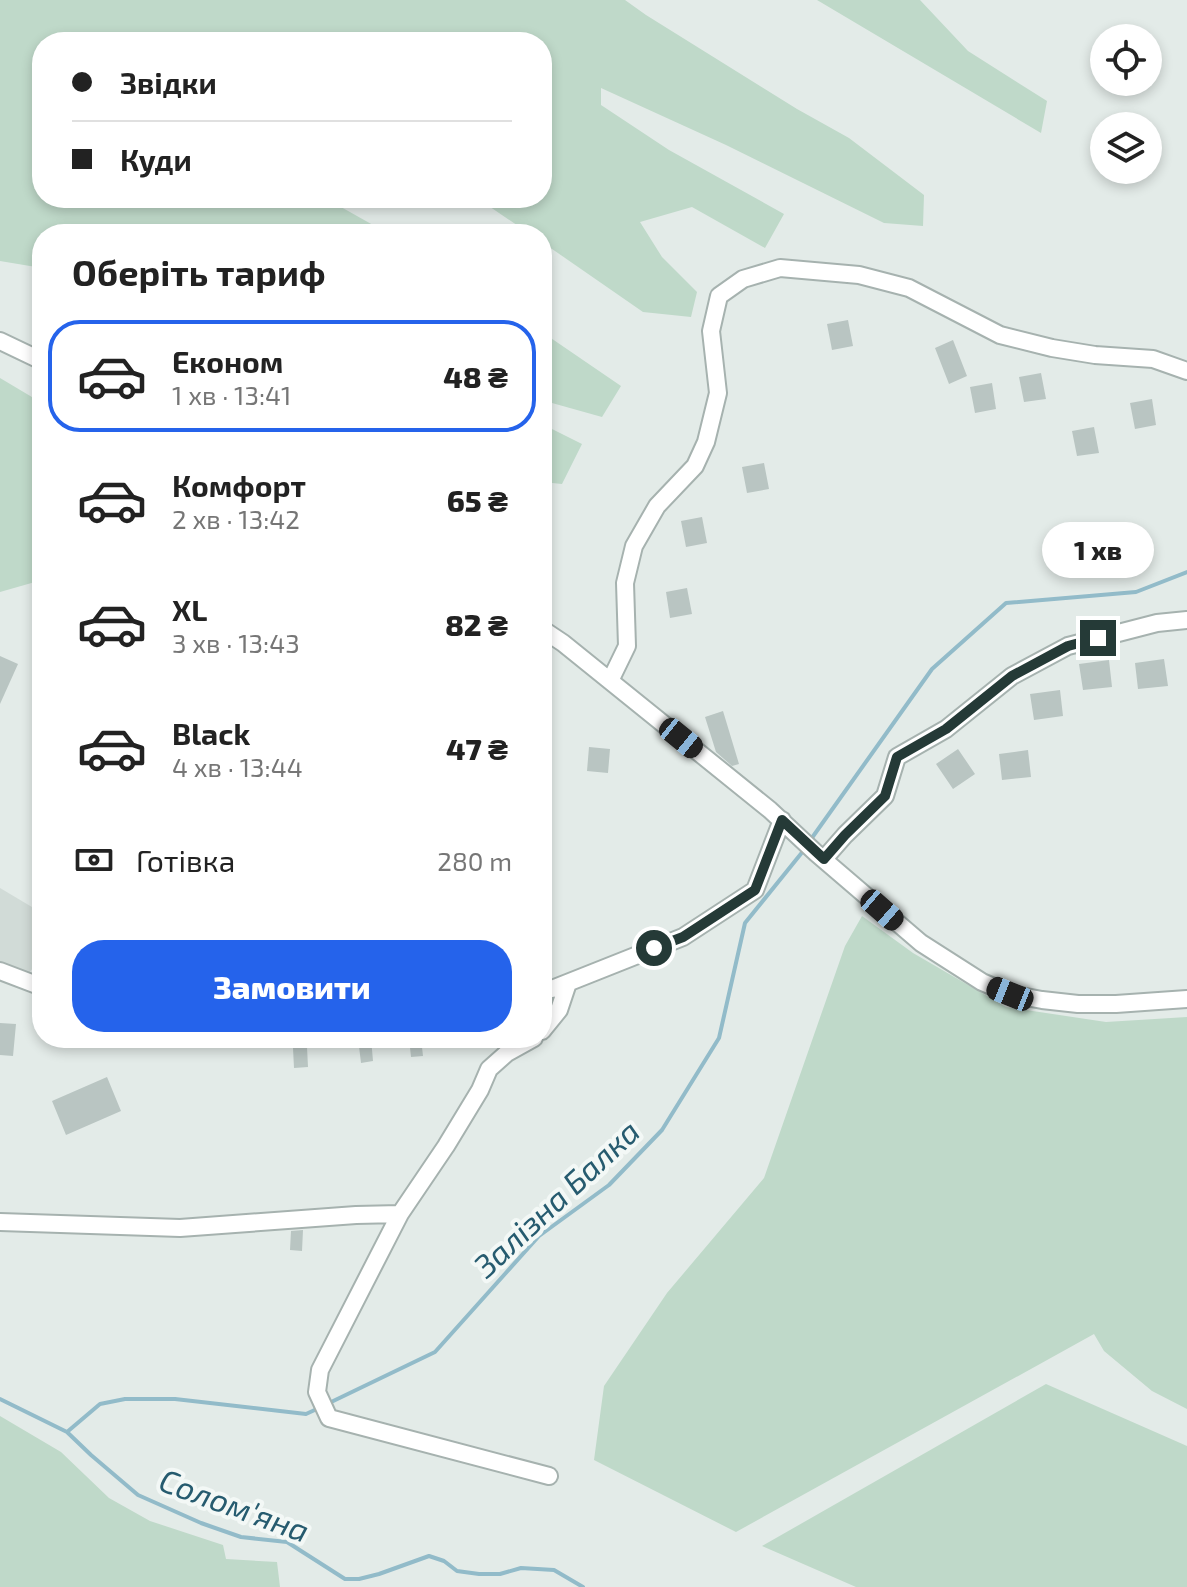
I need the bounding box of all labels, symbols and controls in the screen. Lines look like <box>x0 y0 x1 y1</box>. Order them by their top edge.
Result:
map controls <box>1090 24 1162 184</box>
button: locate <box>1090 24 1162 96</box>
text: Звідки <box>120 64 217 100</box>
button: layers <box>1090 112 1162 184</box>
text: Куди <box>120 141 192 177</box>
text: Оберіть тариф <box>72 250 326 293</box>
icon: car <box>76 340 148 412</box>
text: Економ <box>172 343 283 379</box>
text: 48 ₴ <box>443 358 508 394</box>
text: 1 хв · 13:41 <box>172 379 291 410</box>
icon: car <box>76 464 148 536</box>
text: Комфорт <box>172 467 306 503</box>
text: 65 ₴ <box>447 482 508 518</box>
text: 2 хв · 13:42 <box>172 503 300 534</box>
callout: 1 хв <box>1042 522 1154 578</box>
text: 1 хв <box>1074 534 1122 565</box>
icon: car <box>76 588 148 660</box>
text: XL <box>172 591 207 627</box>
text: 82 ₴ <box>445 606 508 642</box>
route end <box>1080 620 1116 656</box>
text: 3 хв · 13:43 <box>172 627 300 658</box>
icon: car <box>76 712 148 784</box>
car <box>655 714 707 762</box>
text: Black <box>172 715 250 751</box>
text: 47 ₴ <box>446 730 508 766</box>
text: 4 хв · 13:44 <box>172 751 303 782</box>
icon: cash <box>72 838 116 882</box>
text: Готівка <box>136 842 235 878</box>
text: 280 m <box>437 845 512 876</box>
car <box>856 885 908 935</box>
route start <box>636 930 672 966</box>
button: Замовити <box>72 940 512 1032</box>
car <box>983 974 1037 1014</box>
water label: Залізна Балка <box>464 1111 646 1285</box>
water label: Солом'яна <box>155 1460 315 1549</box>

